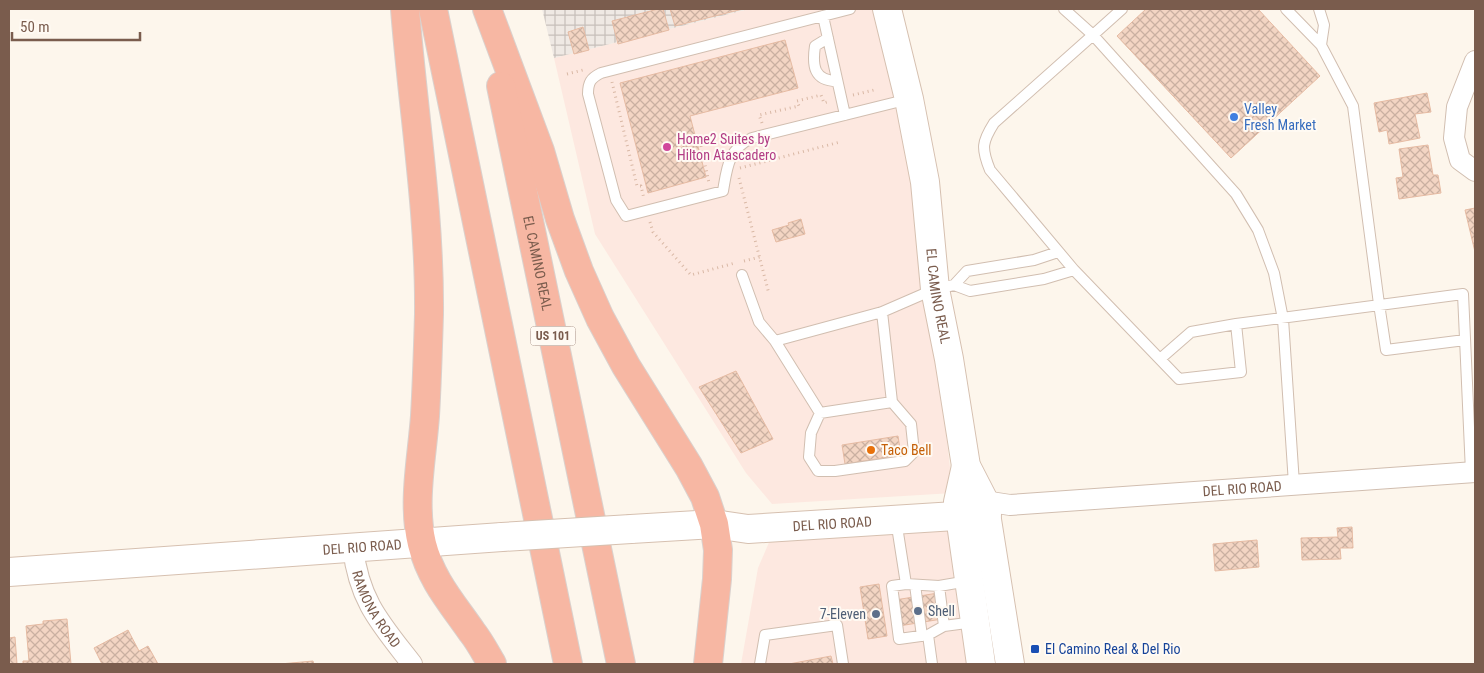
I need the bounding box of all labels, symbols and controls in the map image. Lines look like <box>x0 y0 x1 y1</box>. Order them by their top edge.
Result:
scale bar <box>12 10 140 42</box>
text: 50 m <box>20 18 50 36</box>
place label: Valley Fresh Market <box>1244 101 1316 133</box>
marker: Valley Fresh Market <box>1228 111 1240 123</box>
place label: Home2 Suites by Hilton Atascadero <box>677 131 776 163</box>
marker: Home2 Suites by Hilton Atascadero <box>661 141 673 153</box>
street label: EL CAMINO REAL <box>520 214 555 312</box>
street label: EL CAMINO REAL <box>923 248 954 345</box>
road number: US 101 <box>530 326 576 346</box>
place label: Taco Bell <box>881 442 932 458</box>
marker: Taco Bell <box>865 444 877 456</box>
street label: DEL RIO ROAD <box>1202 478 1282 499</box>
street label: DEL RIO ROAD <box>792 513 872 534</box>
street label: DEL RIO ROAD <box>322 536 402 558</box>
street label: RAMONA ROAD <box>349 569 404 651</box>
place label: Shell <box>928 603 955 619</box>
marker: Shell <box>912 605 924 617</box>
place label: 7-Eleven <box>820 606 866 622</box>
marker: 7-Eleven <box>870 608 882 620</box>
place label: El Camino Real & Del Rio <box>1045 641 1180 657</box>
marker: El Camino Real & Del Rio <box>1029 643 1041 655</box>

